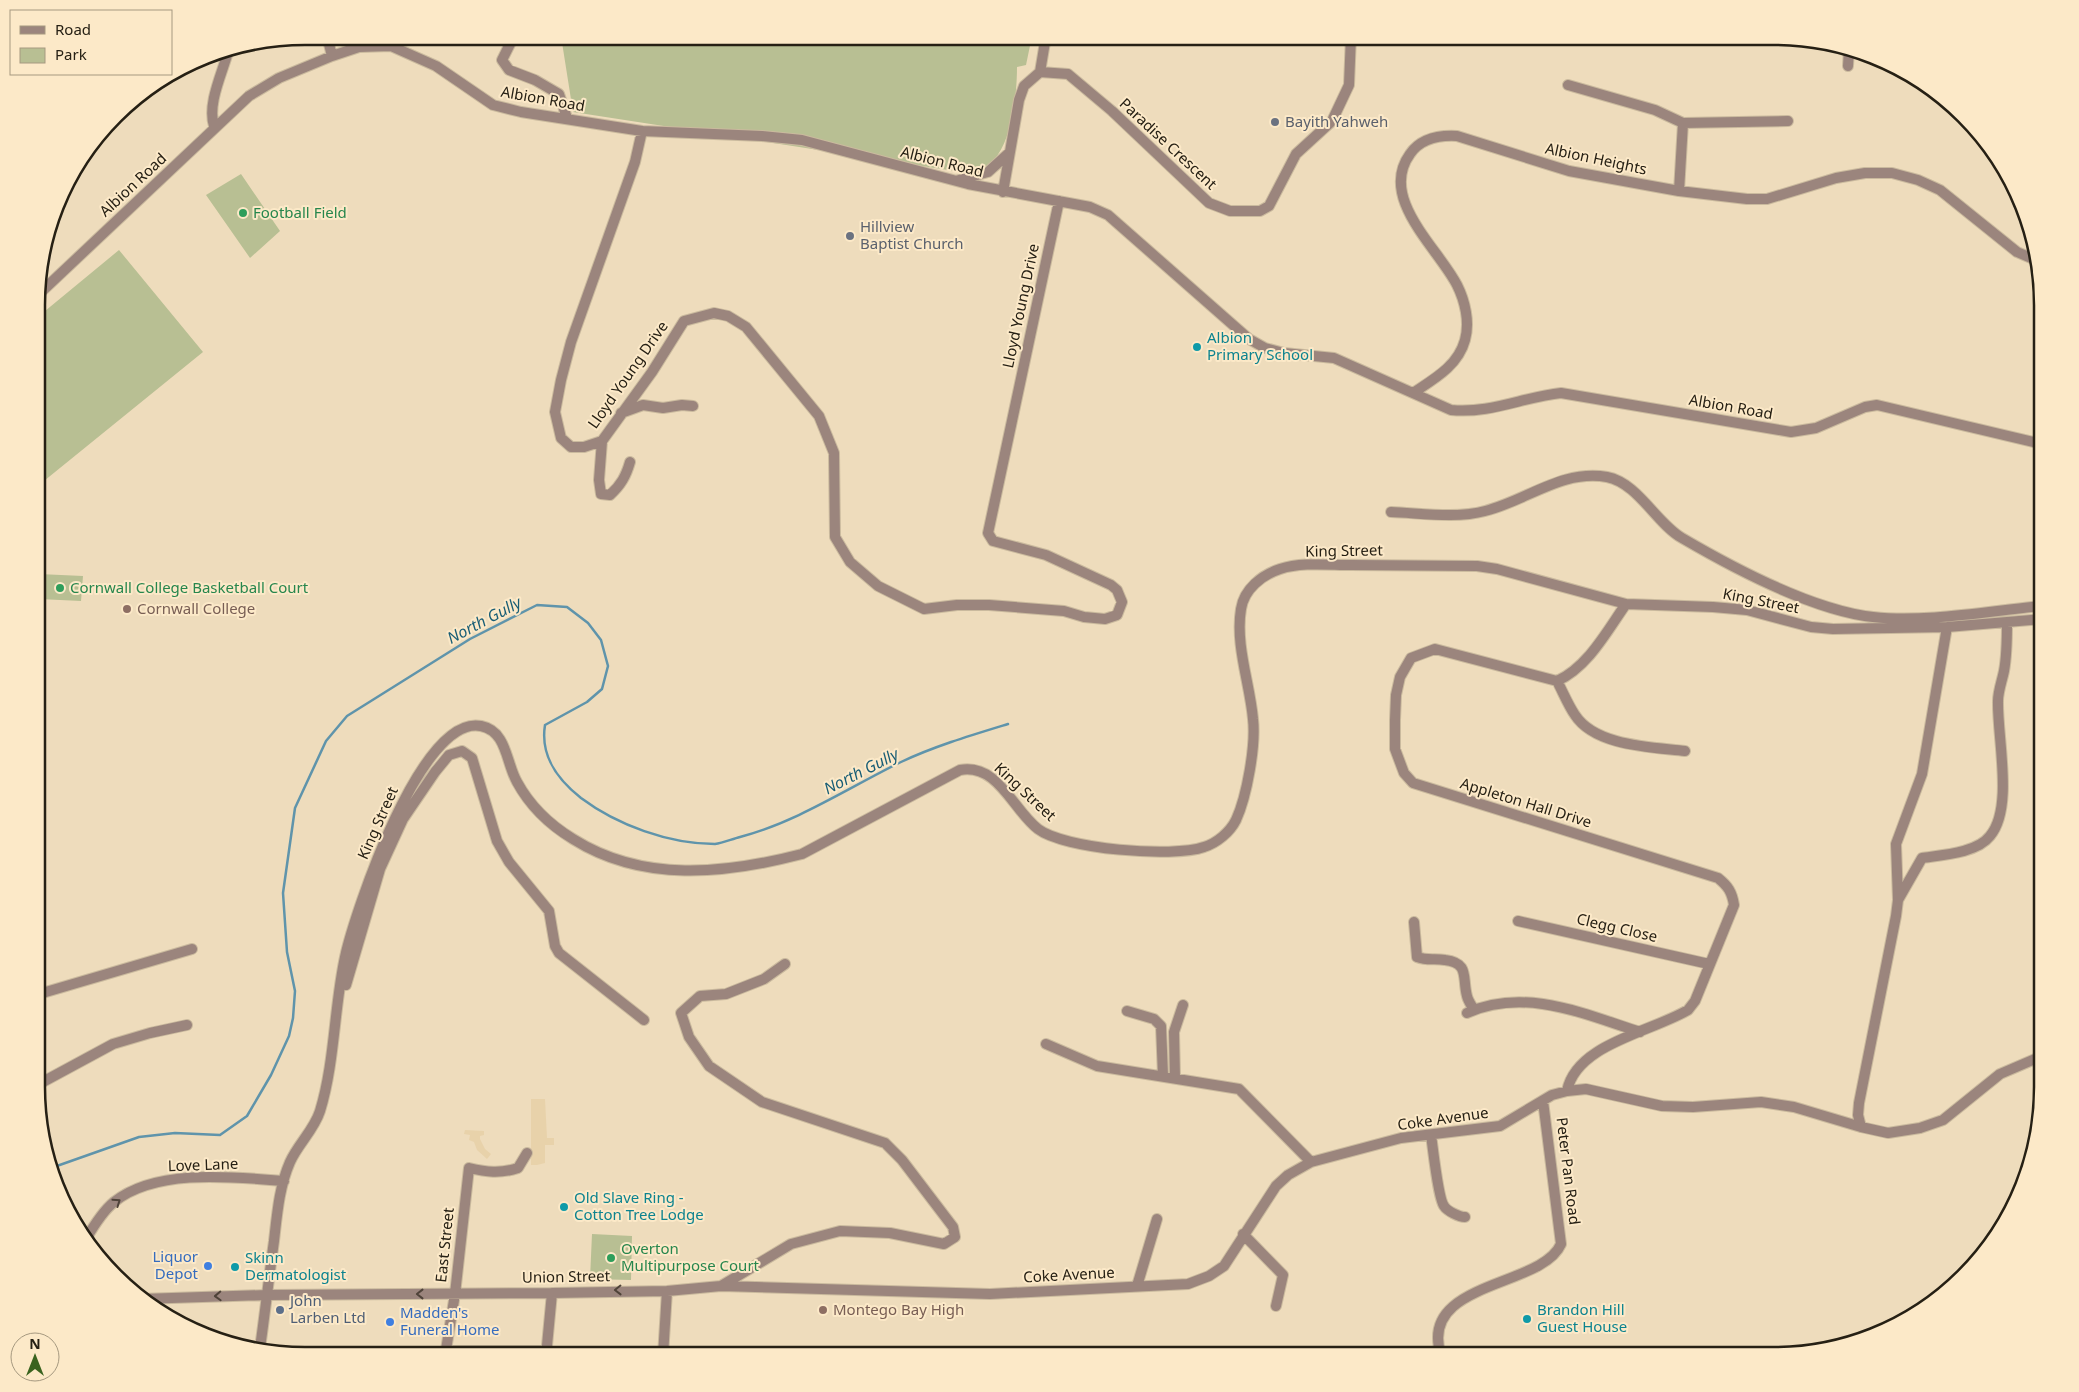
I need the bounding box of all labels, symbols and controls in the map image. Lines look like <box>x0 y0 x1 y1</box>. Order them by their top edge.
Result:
legend <box>10 10 172 75</box>
text: Road <box>55 19 91 39</box>
text: Park <box>55 44 87 64</box>
street label: Albion Road <box>500 81 587 115</box>
street label: Paradise Crescent <box>1116 93 1222 194</box>
place label: Bayith Yahweh <box>1285 111 1388 131</box>
marker: Bayith Yahweh <box>1269 116 1281 128</box>
street label: Albion Heights <box>1544 137 1649 179</box>
street label: Albion Road <box>899 141 986 181</box>
street label: Albion Road <box>94 148 170 221</box>
place label: Football Field <box>253 202 347 222</box>
marker: Football Field <box>237 207 249 219</box>
place label: Hillview Baptist Church <box>860 216 964 253</box>
marker: Hillview Baptist Church <box>844 230 856 242</box>
street label: Lloyd Young Drive <box>997 242 1043 370</box>
street label: Lloyd Young Drive <box>583 317 672 432</box>
place label: Albion Primary School <box>1207 327 1313 364</box>
marker: Albion Primary School <box>1191 341 1203 353</box>
street label: Albion Road <box>1688 389 1775 423</box>
street label: King Street <box>1305 539 1383 561</box>
place label: Cornwall College Basketball Court <box>70 577 309 597</box>
marker: Cornwall College Basketball Court <box>54 582 66 594</box>
street label: King Street <box>1721 583 1802 617</box>
water label: North Gully <box>443 590 526 649</box>
place label: Cornwall College <box>137 598 255 618</box>
marker: Cornwall College <box>121 603 133 615</box>
water label: North Gully <box>820 742 904 799</box>
street label: King Street <box>991 758 1061 825</box>
street label: Appleton Hall Drive <box>1458 773 1594 832</box>
street label: King Street <box>352 783 402 862</box>
street label: Clegg Close <box>1575 908 1660 946</box>
street label: Coke Avenue <box>1396 1102 1490 1134</box>
street label: Peter Pan Road <box>1552 1116 1586 1226</box>
street label: Love Lane <box>167 1153 239 1175</box>
place label: Old Slave Ring - Cotton Tree Lodge <box>574 1187 704 1224</box>
one-way arrow <box>111 1199 121 1208</box>
marker: Old Slave Ring - Cotton Tree Lodge <box>558 1201 570 1213</box>
street label: East Street <box>430 1206 458 1283</box>
place label: Overton Multipurpose Court <box>621 1238 760 1275</box>
place label: Liquor Depot <box>153 1246 199 1283</box>
place label: Skinn Dermatologist <box>245 1247 347 1284</box>
marker: Overton Multipurpose Court <box>605 1252 617 1264</box>
marker: Liquor Depot <box>202 1260 214 1272</box>
marker: Skinn Dermatologist <box>229 1261 241 1273</box>
street label: Coke Avenue <box>1023 1262 1115 1286</box>
street label: Union Street <box>522 1265 611 1287</box>
one-way arrow <box>614 1285 622 1296</box>
one-way arrow <box>416 1289 424 1299</box>
place label: John Larben Ltd <box>288 1290 366 1327</box>
one-way arrow <box>214 1291 222 1301</box>
place label: Montego Bay High <box>833 1299 964 1319</box>
place label: Brandon Hill Guest House <box>1537 1299 1627 1336</box>
place label: Madden's Funeral Home <box>400 1302 500 1339</box>
marker: John Larben Ltd <box>274 1304 286 1316</box>
marker: Montego Bay High <box>817 1304 829 1316</box>
marker: Brandon Hill Guest House <box>1521 1313 1533 1325</box>
marker: Madden's Funeral Home <box>384 1316 396 1328</box>
north arrow <box>10 1332 60 1382</box>
text: N <box>29 1334 41 1353</box>

